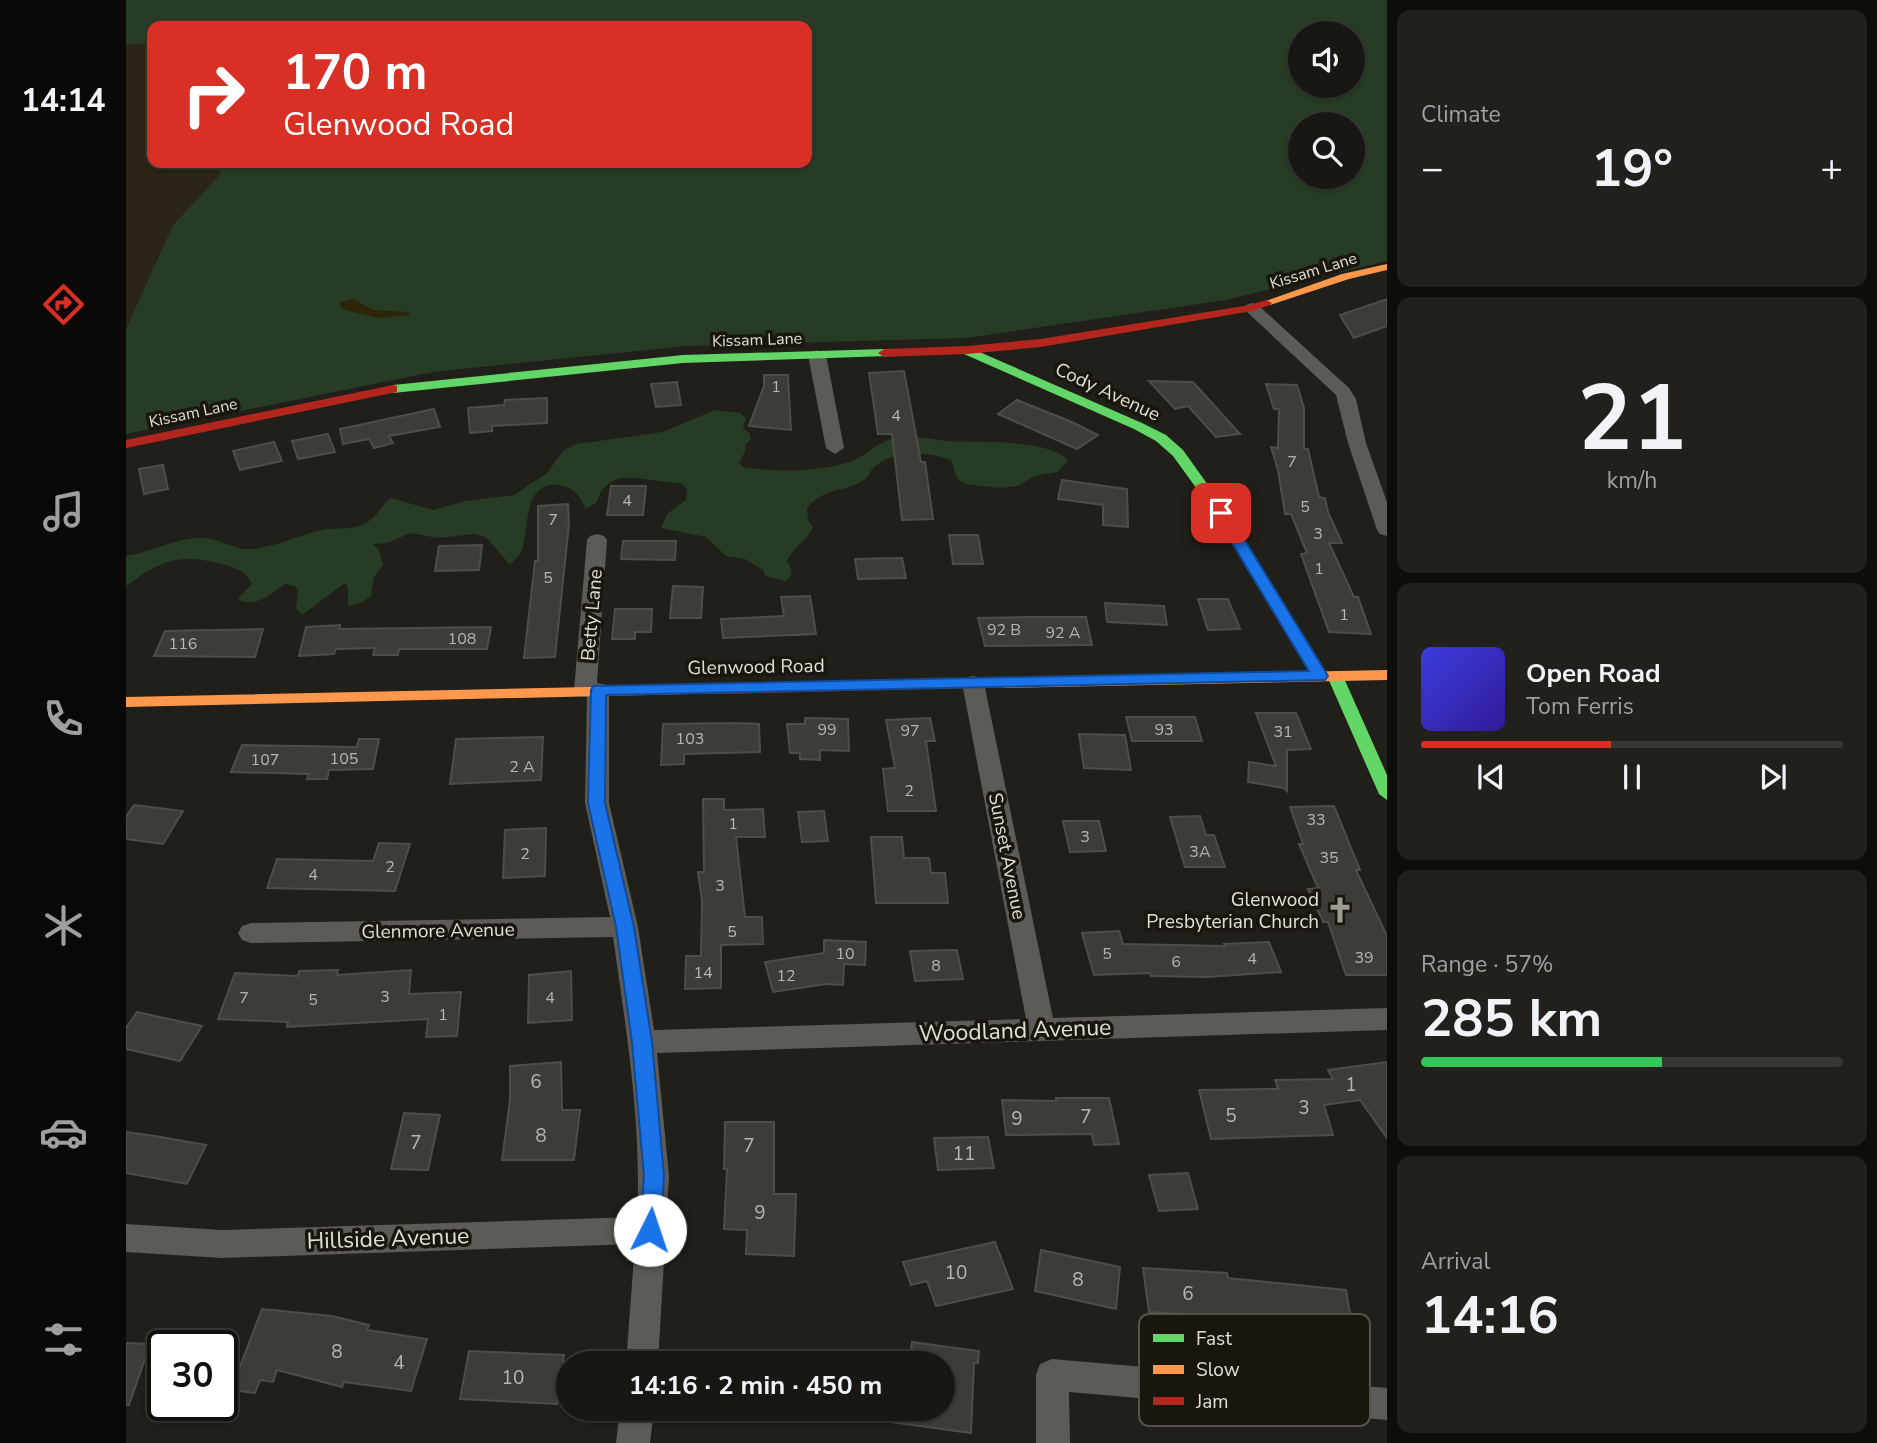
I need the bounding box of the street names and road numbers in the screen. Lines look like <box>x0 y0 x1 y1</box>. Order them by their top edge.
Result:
street label: Kissam Lane <box>1267 247 1360 295</box>
street label: Kissam Lane <box>712 327 802 353</box>
street label: Cody Avenue <box>1051 356 1164 428</box>
street label: Kissam Lane <box>147 393 240 433</box>
street label: Betty Lane <box>575 568 609 662</box>
street label: Glenwood Road <box>687 653 825 681</box>
street label: Sunset Avenue <box>982 791 1032 922</box>
street label: Glenmore Avenue <box>361 917 515 945</box>
street label: Woodland Avenue <box>918 1012 1112 1049</box>
street label: Hillside Avenue <box>306 1220 470 1257</box>

